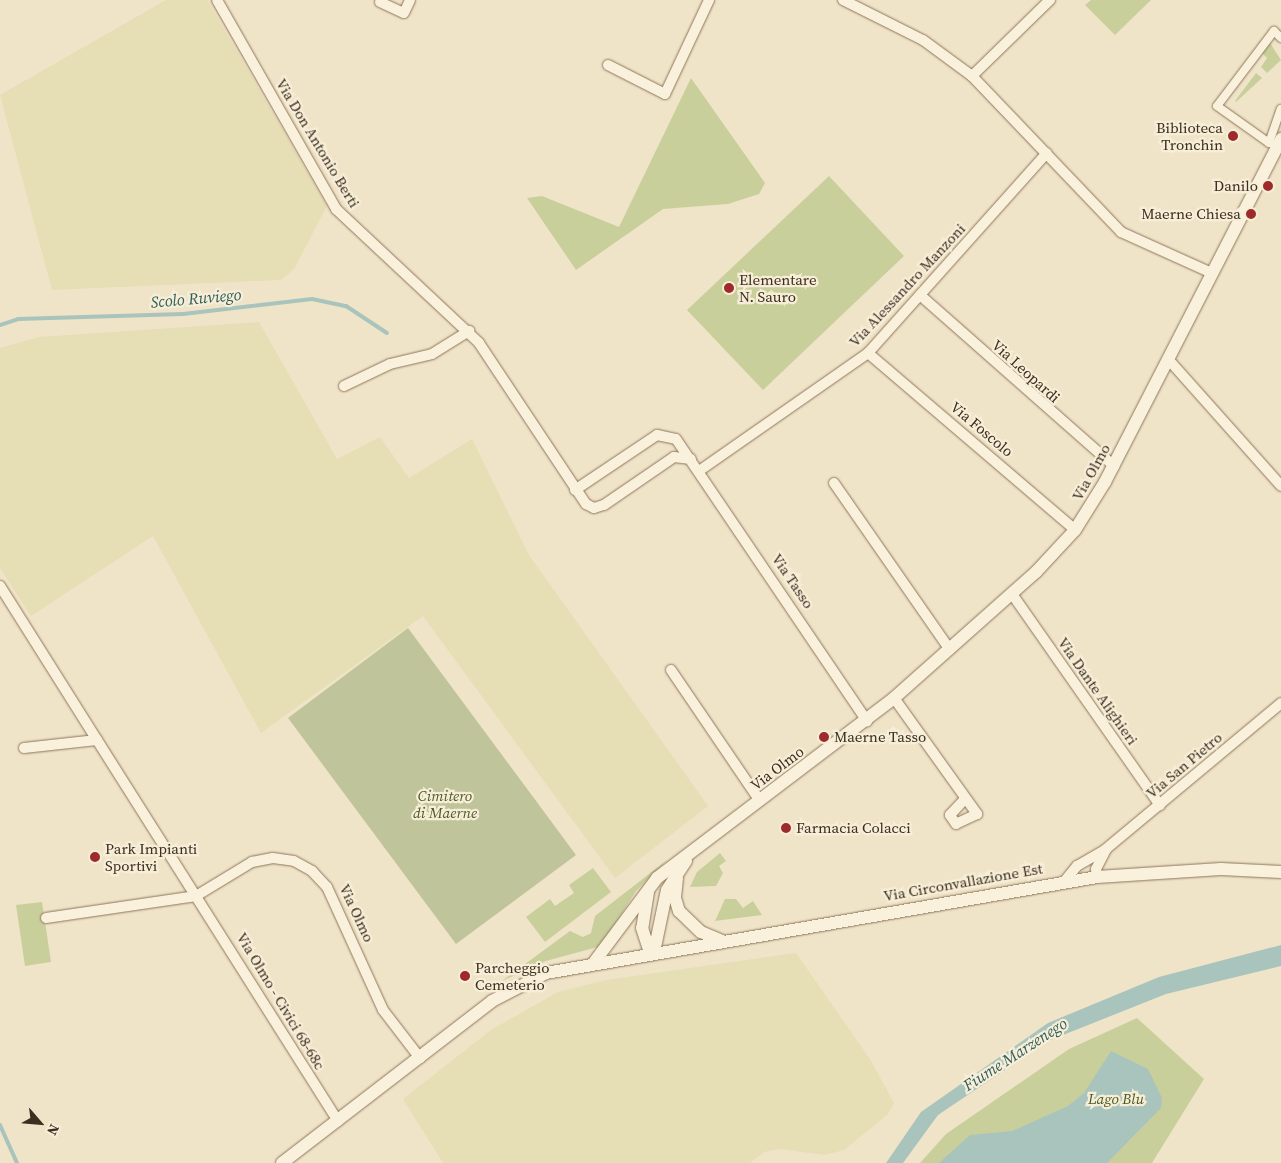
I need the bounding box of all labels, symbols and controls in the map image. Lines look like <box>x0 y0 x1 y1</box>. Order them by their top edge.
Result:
street label: Via Don Antonio Berti <box>272 75 364 211</box>
place label: Biblioteca Tronchin <box>1156 118 1223 153</box>
marker: Biblioteca Tronchin <box>1227 130 1239 142</box>
place label: Danilo <box>1214 177 1258 195</box>
marker: Danilo <box>1262 180 1274 192</box>
place label: Maerne Chiesa <box>1141 205 1241 223</box>
marker: Maerne Chiesa <box>1245 208 1257 220</box>
street label: Via Alessandro Manzoni <box>845 220 969 350</box>
place label: Elementare N. Sauro <box>739 270 817 305</box>
marker: Elementare N. Sauro <box>723 282 735 294</box>
water label: Scolo Ruviego <box>150 284 242 312</box>
street label: Via Leopardi <box>988 336 1064 406</box>
street label: Via Foscolo <box>947 398 1017 460</box>
street label: Via Olmo <box>1068 440 1114 504</box>
street label: Via Tasso <box>768 550 818 612</box>
street label: Via Dante Alighieri <box>1054 634 1142 748</box>
place label: Maerne Tasso <box>834 728 926 746</box>
street label: Via San Pietro <box>1142 728 1226 802</box>
marker: Maerne Tasso <box>818 731 830 743</box>
street label: Via Olmo <box>747 742 807 794</box>
park label: Cimitero di Maerne <box>413 786 477 821</box>
place label: Farmacia Colacci <box>796 819 911 837</box>
marker: Farmacia Colacci <box>780 822 792 834</box>
place label: Park Impianti Sportivi <box>105 839 197 874</box>
marker: Park Impianti Sportivi <box>89 851 101 863</box>
street label: Via Circonvallazione Est <box>882 859 1044 905</box>
street label: Via Olmo <box>336 881 378 945</box>
street label: Via Olmo - Civici 68-68c <box>233 929 329 1073</box>
place label: Parcheggio Cemeterio <box>475 958 550 993</box>
marker: Parcheggio Cemeterio <box>459 970 471 982</box>
water label: Fiume Marzenego <box>959 1013 1071 1095</box>
park label: Lago Blu <box>1088 1090 1144 1108</box>
north arrow <box>15 1098 65 1148</box>
text: N <box>42 1121 65 1139</box>

